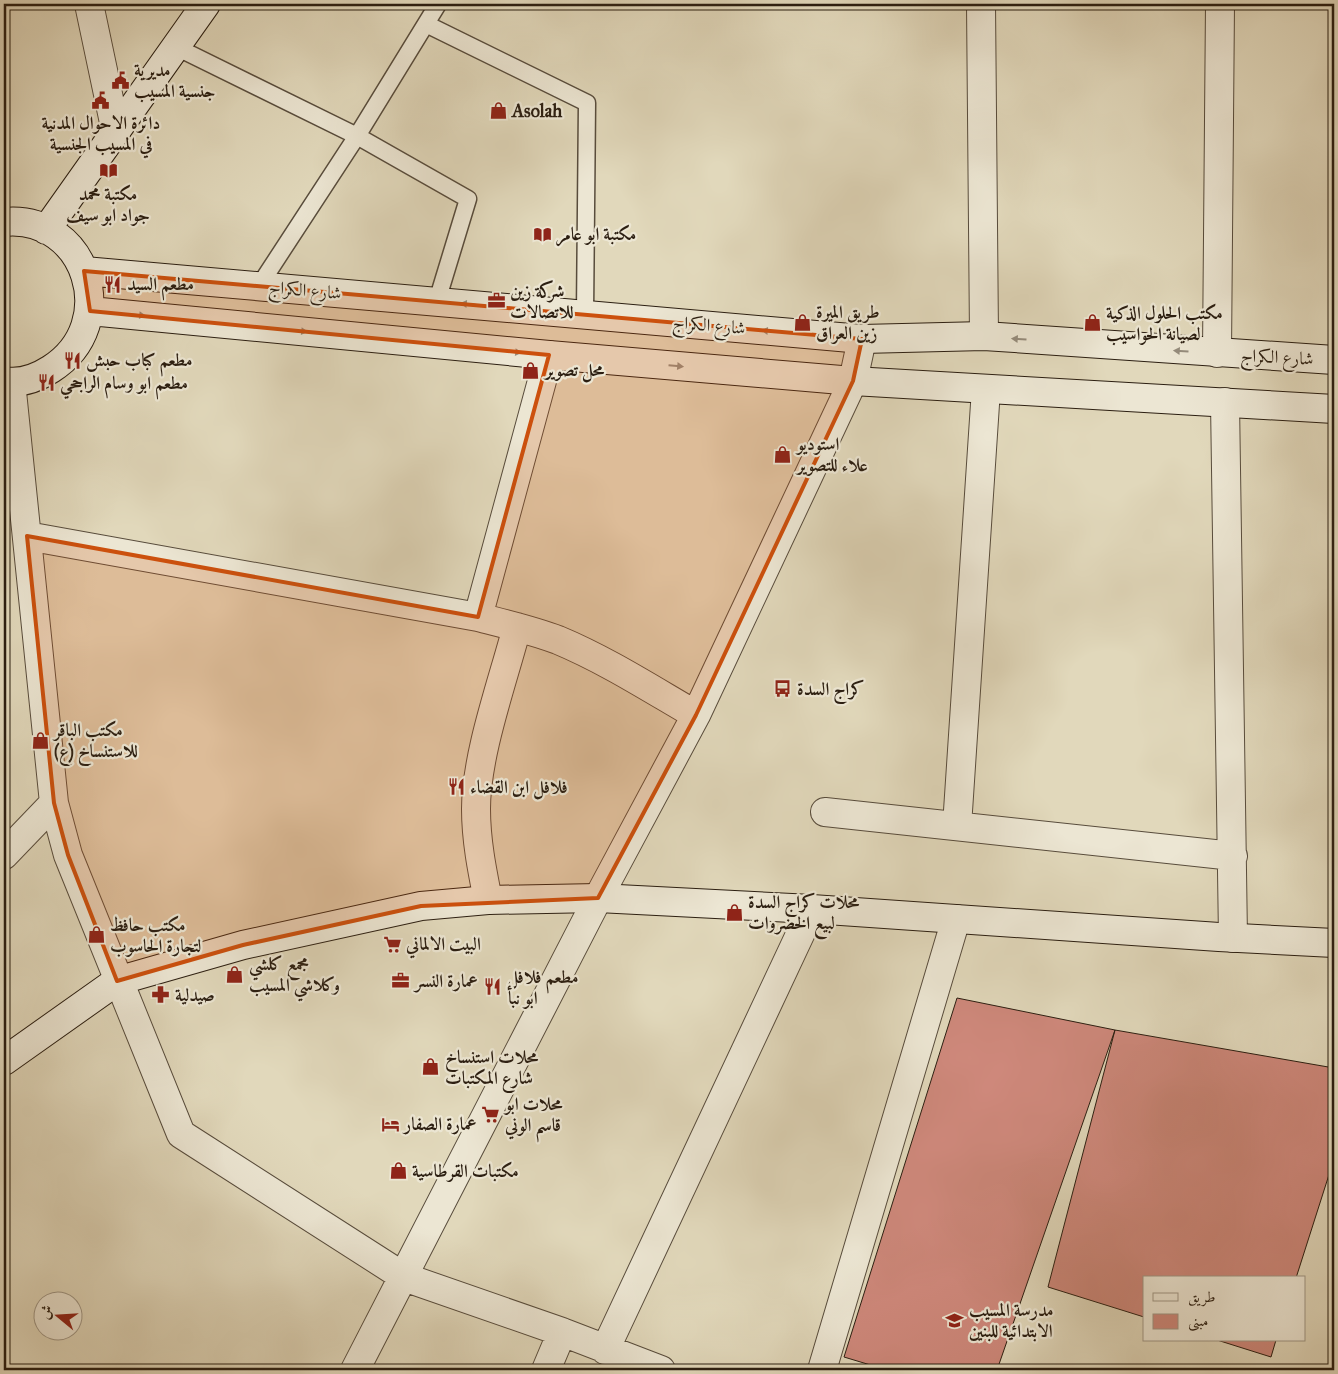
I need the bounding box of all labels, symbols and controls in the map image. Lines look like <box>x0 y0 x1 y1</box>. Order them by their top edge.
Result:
place label: مديرية جنسية المسيب <box>134 59 216 103</box>
public building icon: مديرية جنسية المسيب <box>110 70 130 90</box>
public building icon: دائرة الاحوال المدنية في المسيب الجنسية <box>91 90 111 110</box>
place label: Asolah <box>511 100 563 122</box>
shop icon: Asolah <box>488 101 508 121</box>
place label: دائرة الاحوال المدنية في المسيب الجنسية <box>42 112 160 159</box>
library icon: مكتبة محمد جواد ابو سيف <box>98 161 118 181</box>
place label: مكتبة محمد جواد ابو سيف <box>66 183 150 226</box>
place label: مكتبة ابو عامر <box>556 223 636 247</box>
library icon: مكتبة ابو عامر <box>532 224 552 244</box>
place label: مطعم السيد <box>127 273 194 301</box>
restaurant icon: مطعم السيد <box>103 274 123 294</box>
street label: شارع الكراج <box>267 276 342 309</box>
place label: شركة زين للاتصالات <box>510 280 574 323</box>
office icon: شركة زين للاتصالات <box>486 291 506 311</box>
one-way arrow <box>460 299 476 307</box>
place label: طريق الميرة زين العراق <box>816 301 880 345</box>
place label: مكتب الحلول الذكية لصيانة الحواسيب <box>1106 302 1223 346</box>
street label: شارع الكراج <box>671 311 746 344</box>
one-way arrow <box>131 312 147 320</box>
shop icon: طريق الميرة زين العراق <box>792 312 812 332</box>
shop icon: مكتب الحلول الذكية لصيانة الحواسيب <box>1082 313 1102 333</box>
one-way arrow <box>292 327 308 335</box>
one-way arrow <box>761 327 777 335</box>
one-way arrow <box>1010 335 1026 343</box>
street label: شارع الكراج <box>1240 344 1314 375</box>
one-way arrow <box>1173 346 1189 354</box>
one-way arrow <box>506 348 522 356</box>
place label: مطعم كباب حبش <box>86 349 192 377</box>
restaurant icon: مطعم كباب حبش <box>62 350 82 370</box>
place label: محل تصوير <box>543 359 605 383</box>
shop icon: محل تصوير <box>521 360 541 380</box>
one-way arrow <box>668 362 684 370</box>
place label: مطعم ابو وسام الراجحي <box>60 372 188 400</box>
restaurant icon: مطعم ابو وسام الراجحي <box>36 373 56 393</box>
place label: استوديو علاء للتصوير <box>795 433 868 476</box>
shop icon: استوديو علاء للتصوير <box>773 444 793 464</box>
place label: كراج السدة <box>797 678 864 705</box>
bus stop icon: كراج السدة <box>773 679 793 699</box>
place label: مكتب الباقر (ع) للاستنساخ <box>52 719 138 767</box>
shop icon: مكتب الباقر (ع) للاستنساخ <box>30 730 50 750</box>
place label: فلافل ابن القضاء <box>470 776 568 800</box>
restaurant icon: فلافل ابن القضاء <box>446 777 466 797</box>
place label: محلات كراج السدة لبيع الخضروات <box>748 891 860 940</box>
shop icon: محلات كراج السدة لبيع الخضروات <box>724 902 744 922</box>
place label: مكتب حافظ لتجارة الحاسوب <box>110 914 201 957</box>
shop icon: مكتب حافظ لتجارة الحاسوب <box>86 925 106 945</box>
place label: البيت الالماني <box>405 933 481 959</box>
supermarket icon: البيت الالماني <box>382 934 402 954</box>
place label: مجمع كلشي وكلاشي المسيب <box>249 953 340 1002</box>
shop icon: مجمع كلشي وكلاشي المسيب <box>225 964 245 984</box>
place label: مطعم فلافل ابو نبأ <box>507 966 578 1009</box>
place label: عمارة النسر <box>413 970 478 993</box>
office icon: عمارة النسر <box>391 971 411 991</box>
restaurant icon: مطعم فلافل ابو نبأ <box>483 977 503 997</box>
place label: صيدلية <box>175 984 215 1006</box>
pharmacy icon: صيدلية <box>151 985 171 1005</box>
place label: محلات استنساخ شارع المكتبات <box>445 1046 539 1093</box>
shop icon: محلات استنساخ شارع المكتبات <box>421 1057 441 1077</box>
place label: محلات ابو قاسم الوني <box>503 1093 564 1143</box>
supermarket icon: محلات ابو قاسم الوني <box>481 1104 501 1124</box>
place label: عمارة الصفار <box>402 1113 477 1135</box>
hotel icon: عمارة الصفار <box>380 1114 400 1134</box>
place label: مكتبات القرطاسية <box>412 1160 519 1183</box>
shop icon: مكتبات القرطاسية <box>388 1161 408 1181</box>
legend <box>1143 1276 1306 1342</box>
text: طريق <box>1188 1288 1215 1307</box>
north arrow <box>32 1292 82 1342</box>
place label: مدرسة المسيب الابتدائية للبنين <box>969 1299 1053 1342</box>
text: ش <box>36 1303 56 1321</box>
school or university icon: مدرسة المسيب الابتدائية للبنين <box>945 1310 965 1330</box>
text: مبنى <box>1188 1312 1208 1332</box>

